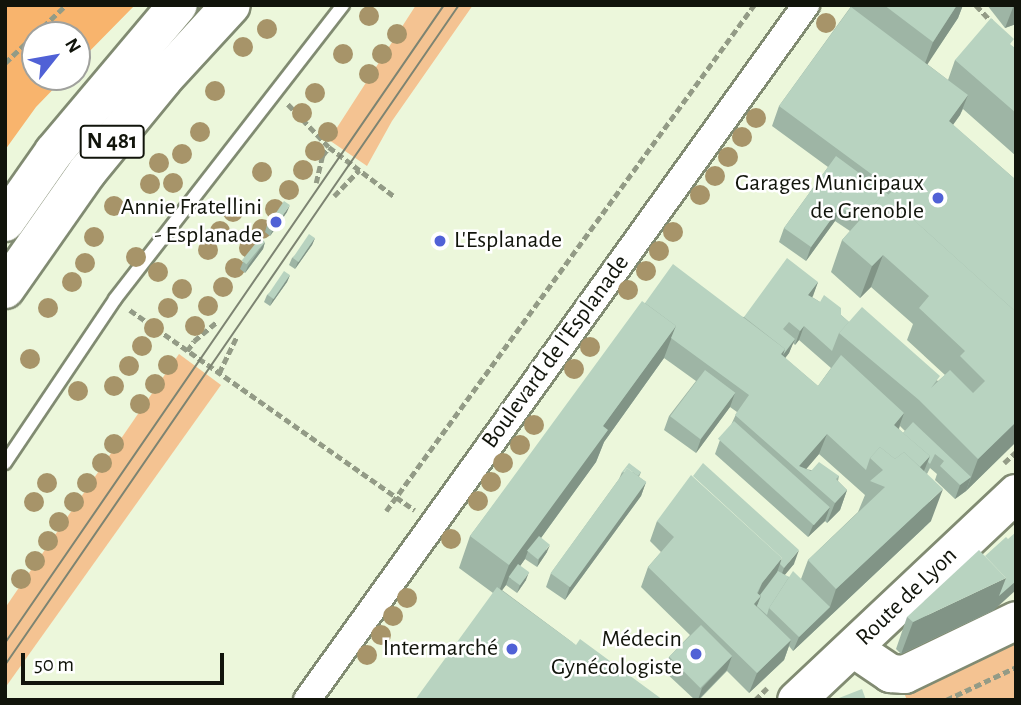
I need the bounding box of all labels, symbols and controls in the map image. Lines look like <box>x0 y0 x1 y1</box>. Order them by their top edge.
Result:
north arrow <box>21 21 91 91</box>
text: N <box>61 35 84 57</box>
road number: N 481 <box>79 122 145 162</box>
place label: Garages Municipaux de Grenoble <box>735 170 924 226</box>
marker: Garages Municipaux de Grenoble <box>930 190 946 206</box>
place label: Annie Fratellini - Esplanade <box>121 194 262 250</box>
marker: Annie Fratellini - Esplanade <box>268 214 284 230</box>
place label: L'Esplanade <box>454 227 562 255</box>
marker: L'Esplanade <box>432 233 448 249</box>
street label: Boulevard de l'Esplanade <box>476 250 636 454</box>
street label: Route de Lyon <box>850 542 964 652</box>
place label: Médecin Gynécologiste <box>551 626 682 682</box>
place label: Intermarché <box>383 635 498 663</box>
scale bar <box>24 638 228 682</box>
marker: Intermarché <box>504 641 520 657</box>
marker: Médecin Gynécologiste <box>688 646 704 662</box>
text: 50 m <box>34 654 74 675</box>

